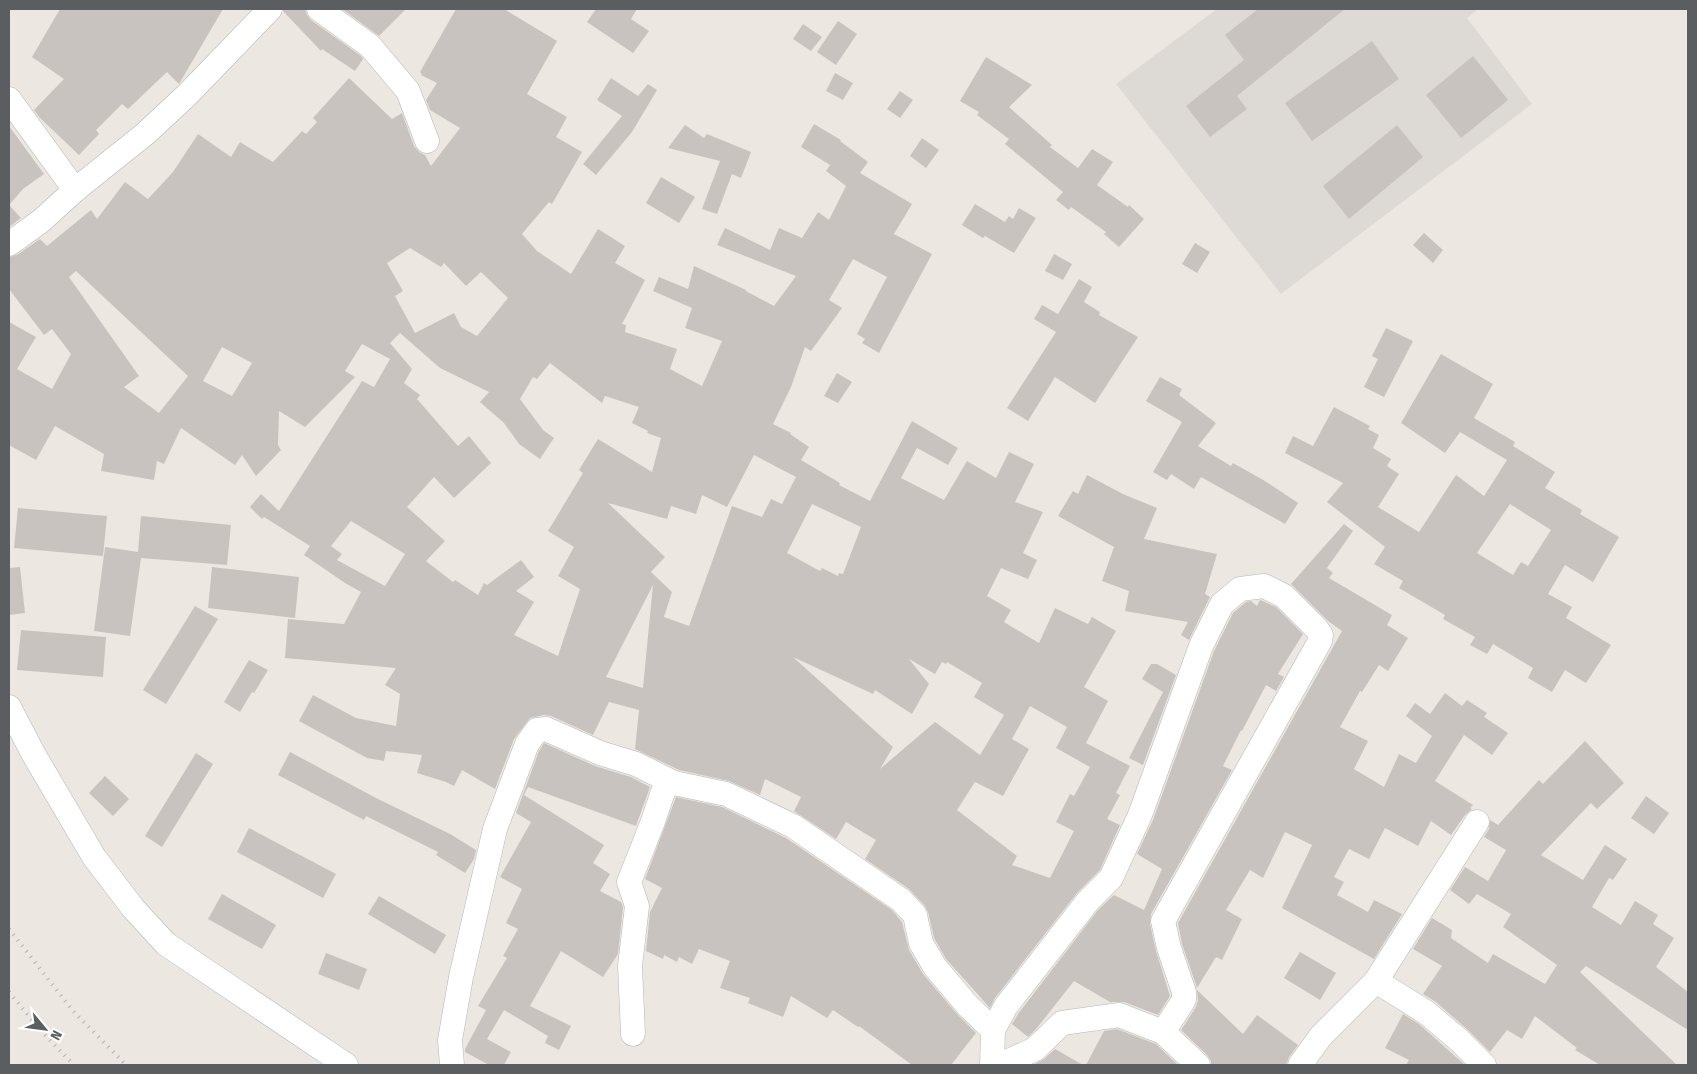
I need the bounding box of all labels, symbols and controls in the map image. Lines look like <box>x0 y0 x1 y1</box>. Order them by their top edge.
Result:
north arrow <box>20 1004 70 1054</box>
text: N <box>46 1027 65 1043</box>

